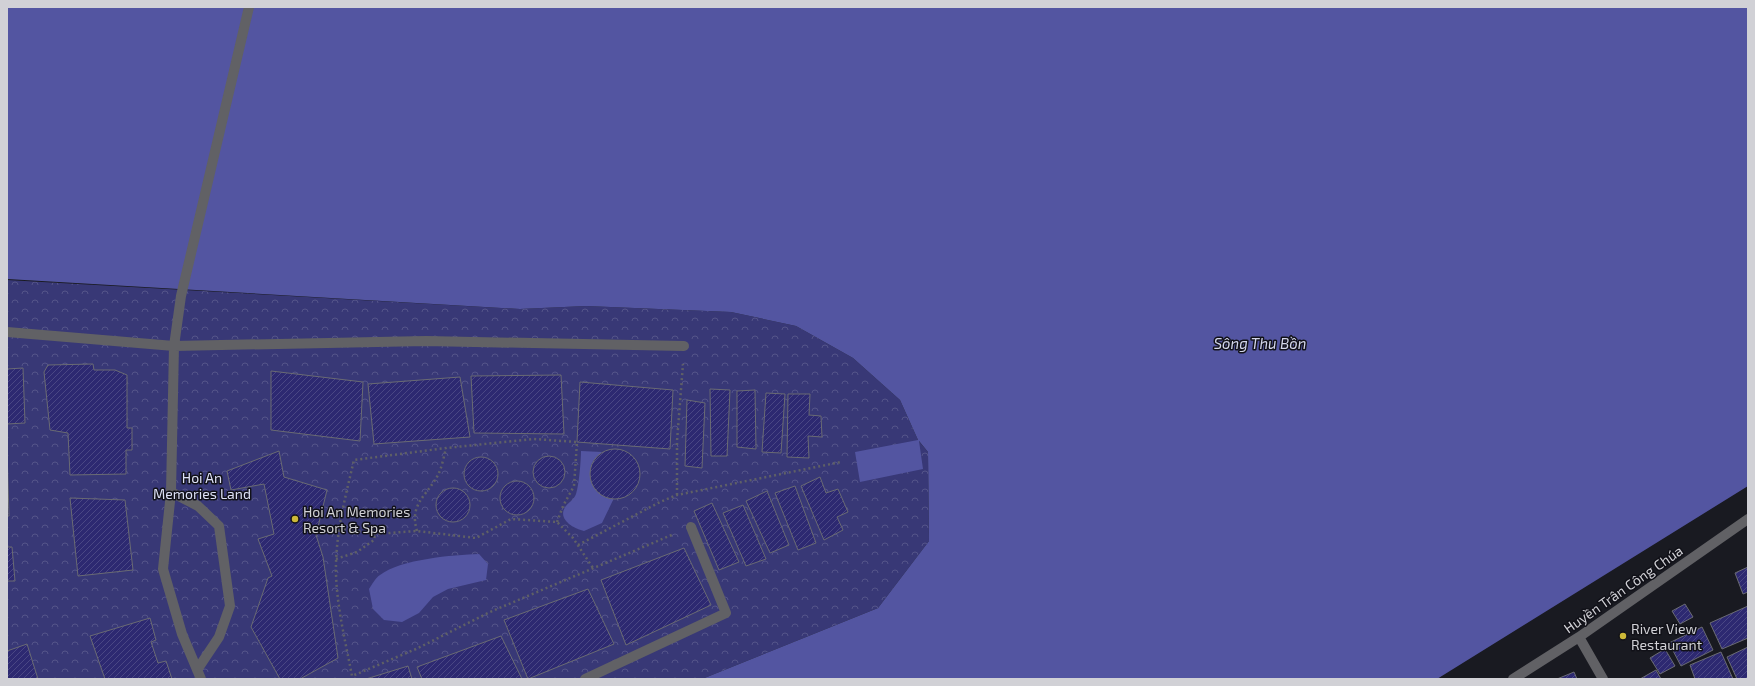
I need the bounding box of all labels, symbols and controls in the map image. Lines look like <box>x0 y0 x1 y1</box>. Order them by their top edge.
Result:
water label: Sông Thu Bồn <box>1214 334 1306 352</box>
park label: Hoi An Memories Land <box>153 469 251 502</box>
place label: Hoi An Memories Resort & Spa <box>303 503 410 536</box>
marker: Hoi An Memories Resort & Spa <box>290 514 300 524</box>
street label: Huyền Trân Công Chúa <box>1560 542 1686 636</box>
place label: River View Restaurant <box>1631 620 1702 653</box>
marker: River View Restaurant <box>1618 631 1628 641</box>

